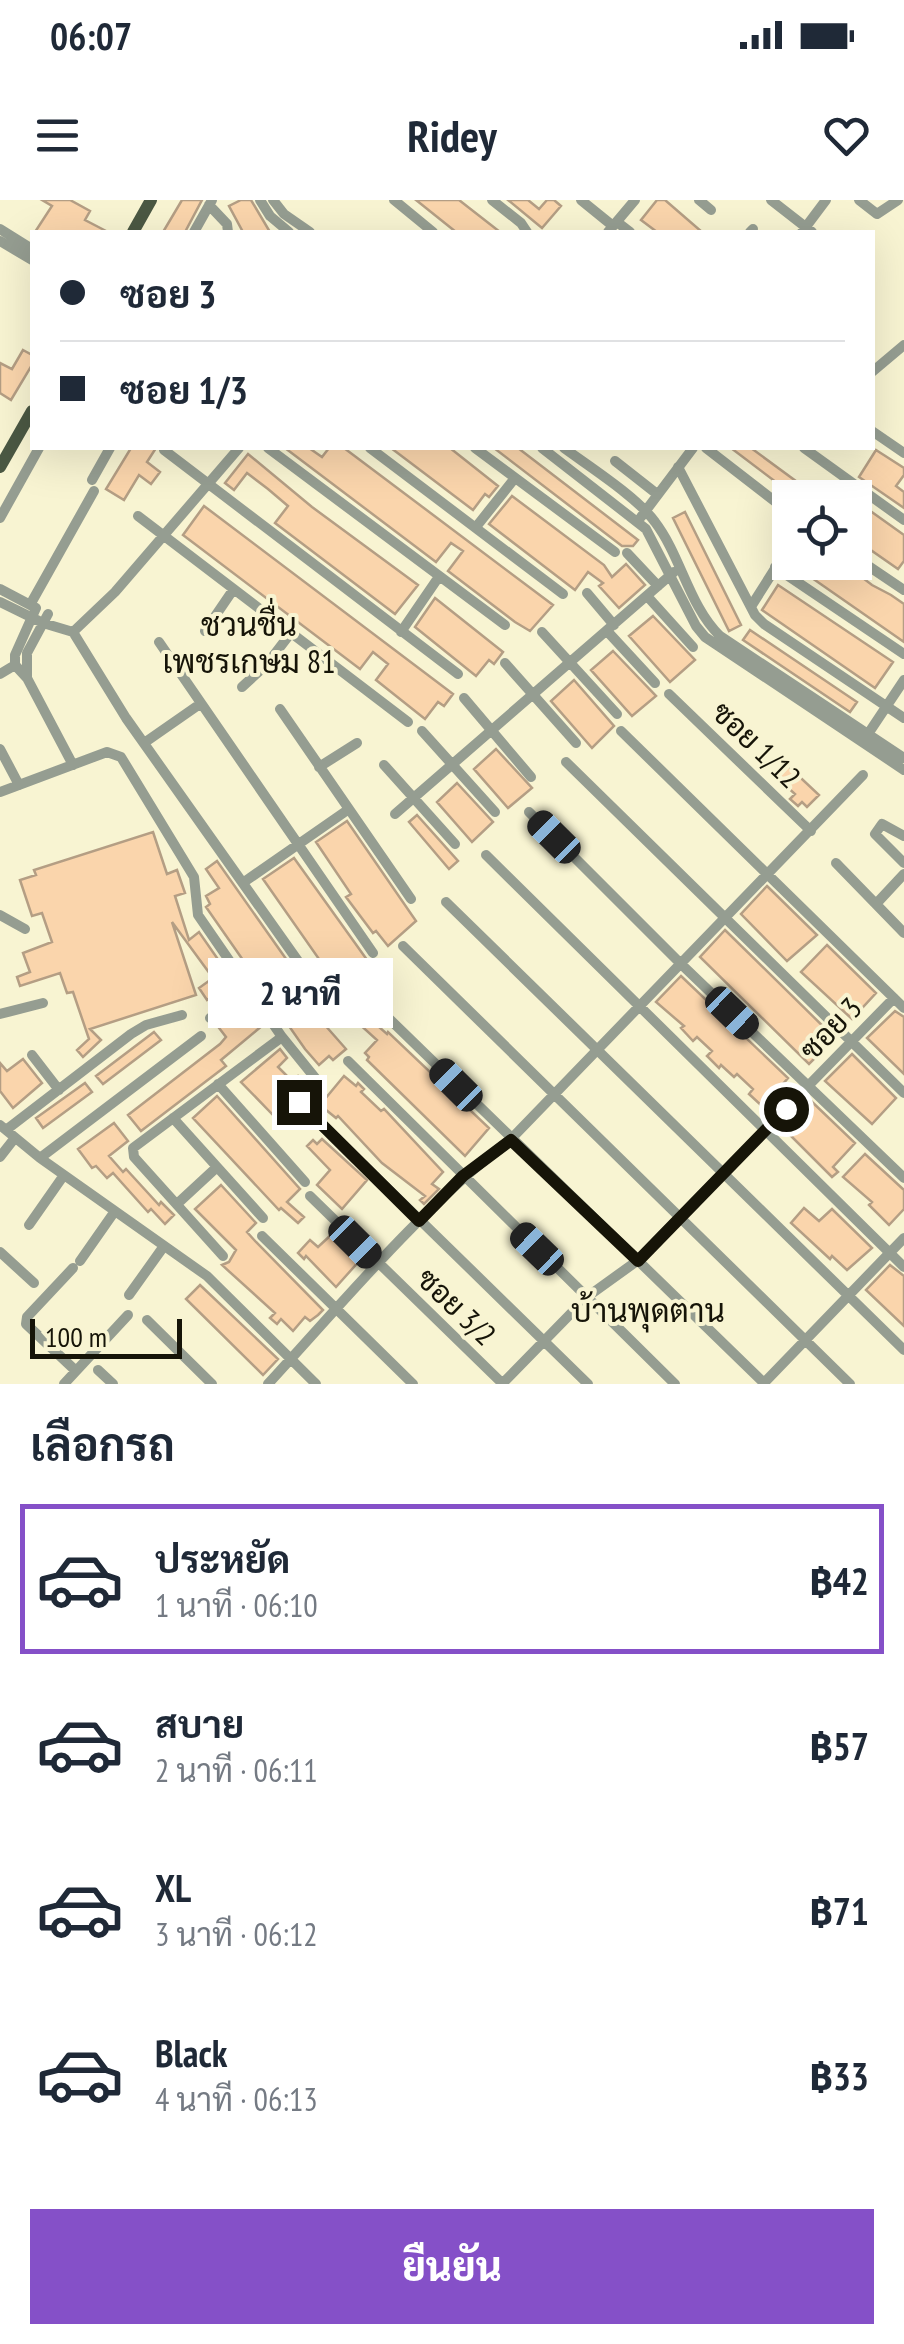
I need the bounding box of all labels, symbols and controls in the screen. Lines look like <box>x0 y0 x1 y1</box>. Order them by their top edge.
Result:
text: 06:07 <box>50 11 132 60</box>
text: Ridey <box>407 106 497 164</box>
icon: menu <box>30 108 85 163</box>
icon: heart <box>819 108 874 163</box>
text: ซอย 3 <box>120 269 216 318</box>
text: ซอย 1/3 <box>120 365 248 414</box>
map controls <box>772 480 872 580</box>
button: locate <box>772 480 872 580</box>
district label: ชวนชื่น เพชรเกษม 81 <box>162 597 336 682</box>
street label: ซอย 1/12 <box>704 692 810 796</box>
car <box>522 805 586 869</box>
callout: 2 นาที <box>206 957 392 1027</box>
text: 2 นาที <box>260 972 341 1014</box>
car <box>700 981 764 1045</box>
street label: ซอย 3 <box>791 988 869 1068</box>
car <box>424 1053 488 1117</box>
route end <box>277 1080 322 1125</box>
route start <box>764 1087 809 1132</box>
car <box>323 1210 387 1274</box>
car <box>505 1217 569 1281</box>
street label: ซอย 3/2 <box>409 1259 505 1353</box>
district label: บ้านพุดตาน <box>571 1289 725 1333</box>
scale bar <box>30 1314 182 1358</box>
text: 100 m <box>45 1318 107 1355</box>
text: เลือกรถ <box>30 1415 175 1473</box>
icon: car <box>35 1534 125 1624</box>
text: ประหยัด <box>155 1534 290 1583</box>
text: ฿42 <box>810 1556 869 1605</box>
text: 1 นาที · 06:10 <box>155 1584 318 1626</box>
icon: car <box>35 1699 125 1789</box>
text: สบาย <box>155 1699 244 1748</box>
text: ฿57 <box>810 1721 869 1770</box>
text: 2 นาที · 06:11 <box>155 1749 318 1791</box>
text: XL <box>155 1863 191 1912</box>
icon: car <box>35 1864 125 1954</box>
text: ฿71 <box>810 1886 869 1935</box>
text: 3 นาที · 06:12 <box>155 1913 318 1955</box>
text: Black <box>155 2028 228 2077</box>
icon: car <box>35 2029 125 2119</box>
text: ฿33 <box>810 2051 869 2100</box>
text: 4 นาที · 06:13 <box>155 2078 318 2120</box>
button: ยืนยัน <box>30 2209 874 2324</box>

